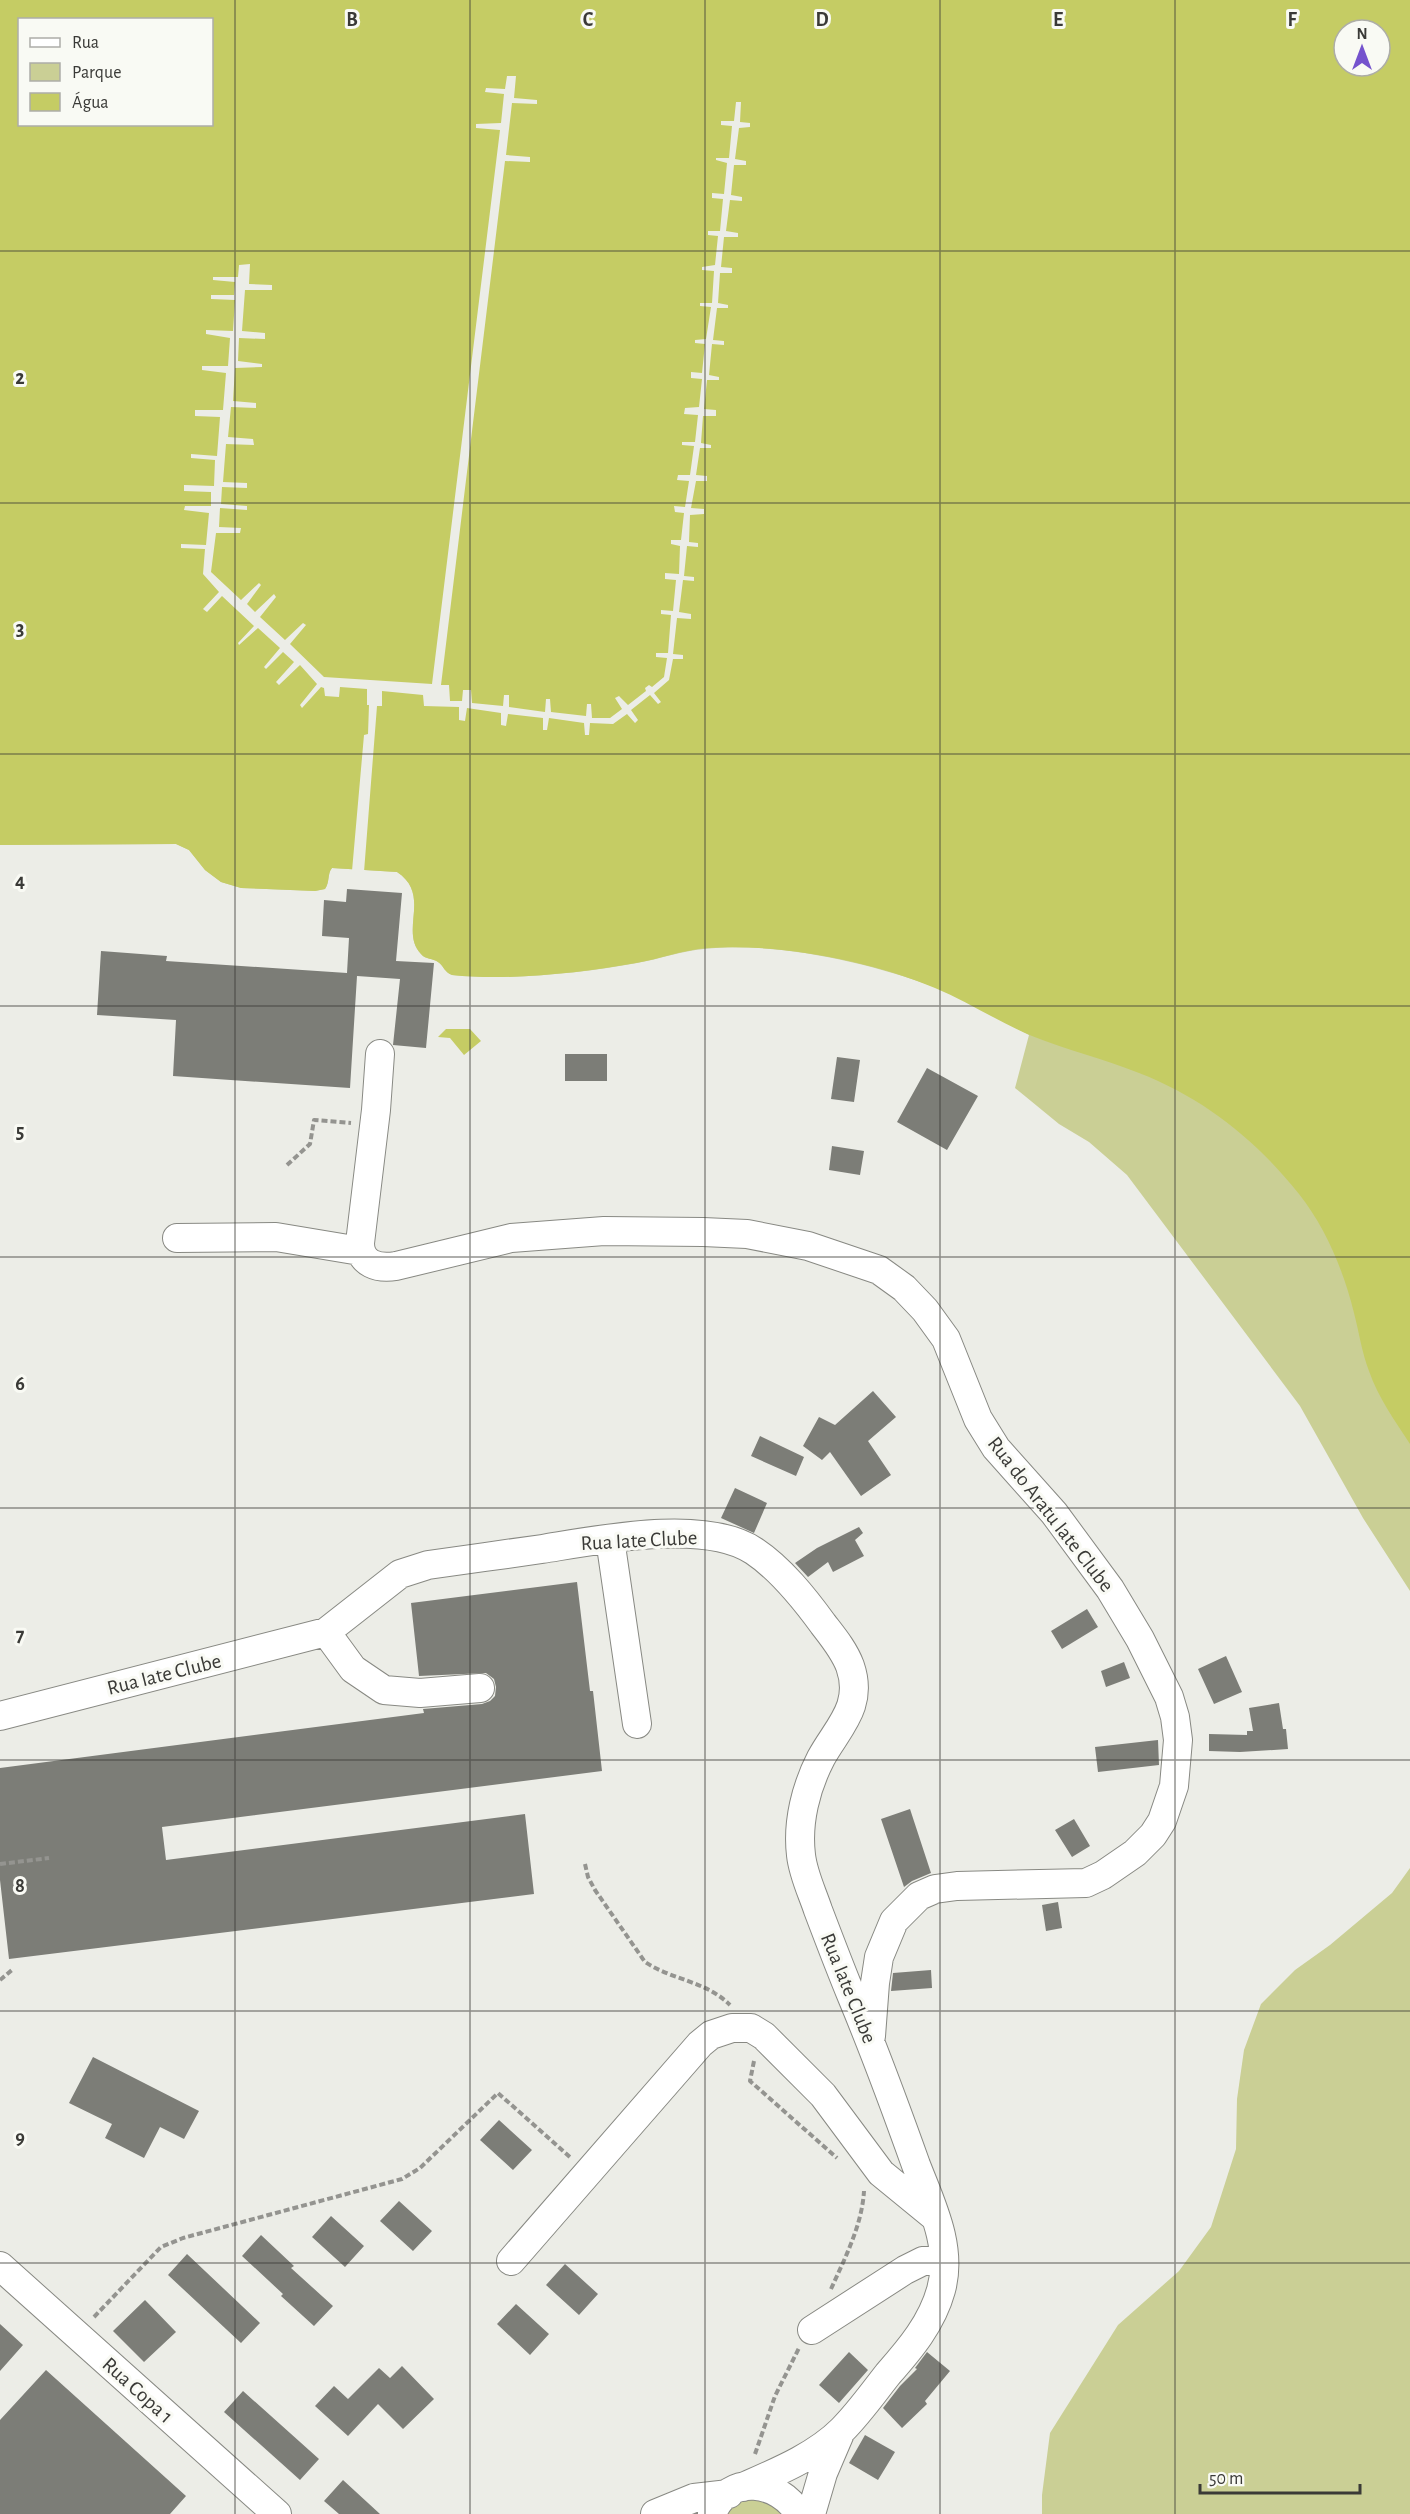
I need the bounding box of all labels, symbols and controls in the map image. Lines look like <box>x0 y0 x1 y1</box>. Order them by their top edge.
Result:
text: B <box>346 10 358 30</box>
text: C <box>583 10 594 30</box>
text: D <box>815 10 829 30</box>
text: E <box>1053 10 1063 30</box>
text: F <box>1287 10 1297 30</box>
legend <box>18 18 213 126</box>
north arrow <box>1332 18 1392 78</box>
text: N <box>1356 26 1368 42</box>
text: Rua <box>72 34 99 52</box>
text: Parque <box>72 64 121 82</box>
text: Água <box>72 91 109 112</box>
text: 2 <box>15 368 25 388</box>
text: 3 <box>16 619 24 639</box>
text: 4 <box>15 871 25 891</box>
text: 5 <box>16 1122 24 1142</box>
text: 6 <box>15 1374 25 1394</box>
street label: Rua do Aratu Iate Clube <box>984 1433 1118 1596</box>
street label: Rua Iate Clube <box>580 1527 698 1554</box>
text: 7 <box>16 1625 25 1645</box>
street label: Rua Iate Clube <box>105 1650 223 1699</box>
text: 8 <box>15 1876 25 1896</box>
street label: Rua Iate Clube <box>817 1930 880 2046</box>
text: 9 <box>15 2128 25 2148</box>
street label: Rua Copa 1 <box>98 2353 177 2427</box>
scale bar <box>1200 2457 1360 2495</box>
text: 50 m <box>1209 2470 1243 2488</box>

